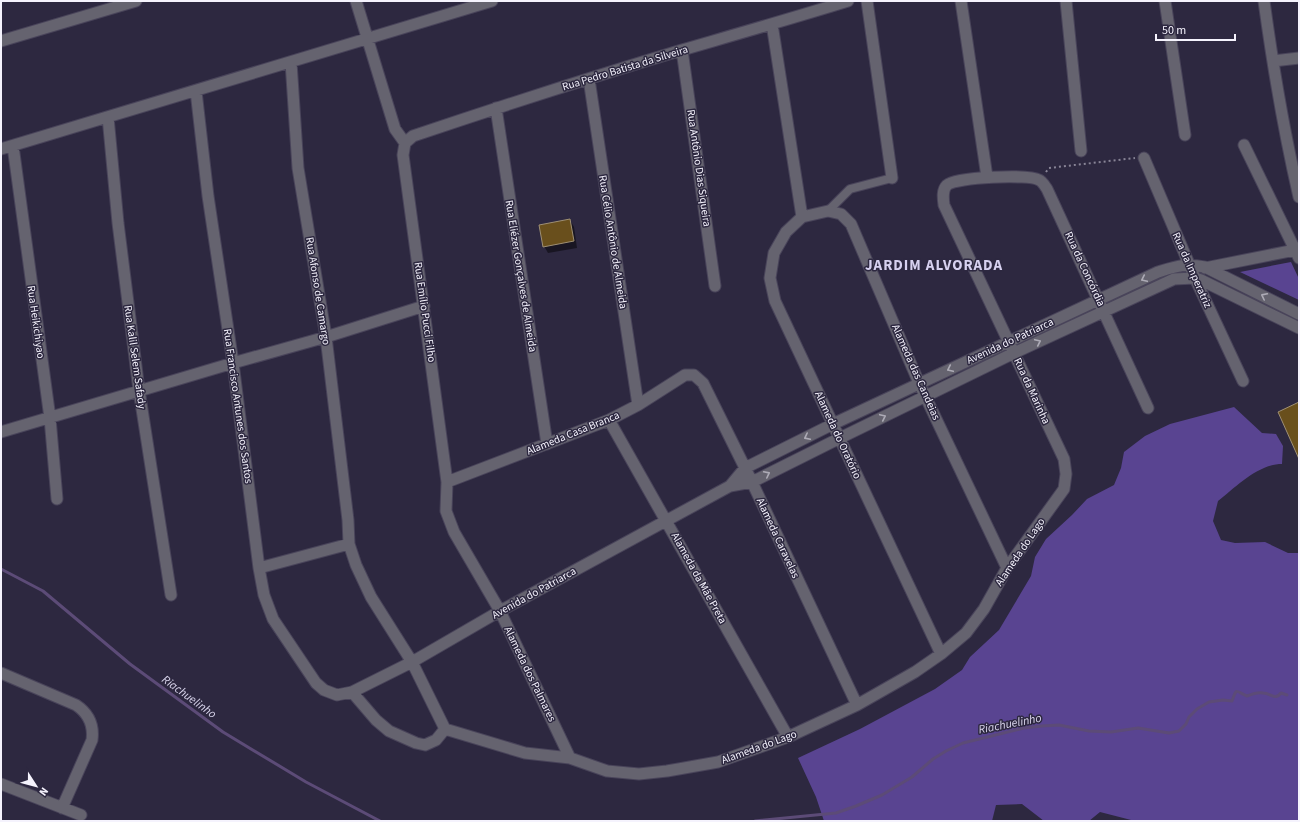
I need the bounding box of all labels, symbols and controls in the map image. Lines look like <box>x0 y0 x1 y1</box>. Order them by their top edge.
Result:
scale bar <box>1156 16 1235 42</box>
text: 50 m <box>1162 22 1186 39</box>
street label: Rua Pedro Batista da Silveira <box>560 42 690 94</box>
street label: Rua Antônio Dias Siqueira <box>683 108 715 228</box>
street label: Rua Célio Antônio de Almeida <box>595 174 631 310</box>
street label: Rua Eliézer Gonçalves de Almeida <box>502 199 540 353</box>
street label: Rua da Concórdia <box>1061 229 1109 309</box>
street label: Rua da Imperatriz <box>1169 230 1216 310</box>
street label: Rua Afonso de Camargo <box>302 236 334 346</box>
district label: JARDIM ALVORADA <box>865 255 1003 276</box>
street label: Rua Emílio Pucci Filho <box>411 261 439 363</box>
one-way arrow <box>1141 274 1148 282</box>
street label: Rua Heikichiyao <box>23 285 49 360</box>
one-way arrow <box>1261 293 1269 301</box>
street label: Rua Kalil Selem Safady <box>120 304 150 410</box>
street label: Avenida do Patriarca <box>964 314 1056 368</box>
street label: Alameda das Candeias <box>888 322 944 423</box>
street label: Rua Francisco Antunes dos Santos <box>220 328 256 485</box>
one-way arrow <box>1034 339 1041 347</box>
street label: Rua da Marinha <box>1010 355 1054 427</box>
one-way arrow <box>946 364 954 372</box>
street label: Alameda do Oratório <box>811 389 865 481</box>
street label: Alameda Casa Branca <box>524 408 622 458</box>
one-way arrow <box>879 414 887 422</box>
one-way arrow <box>804 432 811 439</box>
one-way arrow <box>762 471 770 479</box>
street label: Alameda Caravelas <box>753 495 803 581</box>
street label: Alameda do Lago <box>992 515 1048 589</box>
street label: Alameda da Mãe Preta <box>668 530 730 626</box>
street label: Avenida do Patriarca <box>489 564 579 622</box>
street label: Alameda dos Palmares <box>500 624 560 724</box>
water label: Riachuelinho <box>158 671 220 723</box>
water label: Riachuelinho <box>977 710 1043 738</box>
street label: Alameda do Lago <box>719 726 799 768</box>
north arrow <box>16 766 56 806</box>
text: N <box>35 784 52 799</box>

